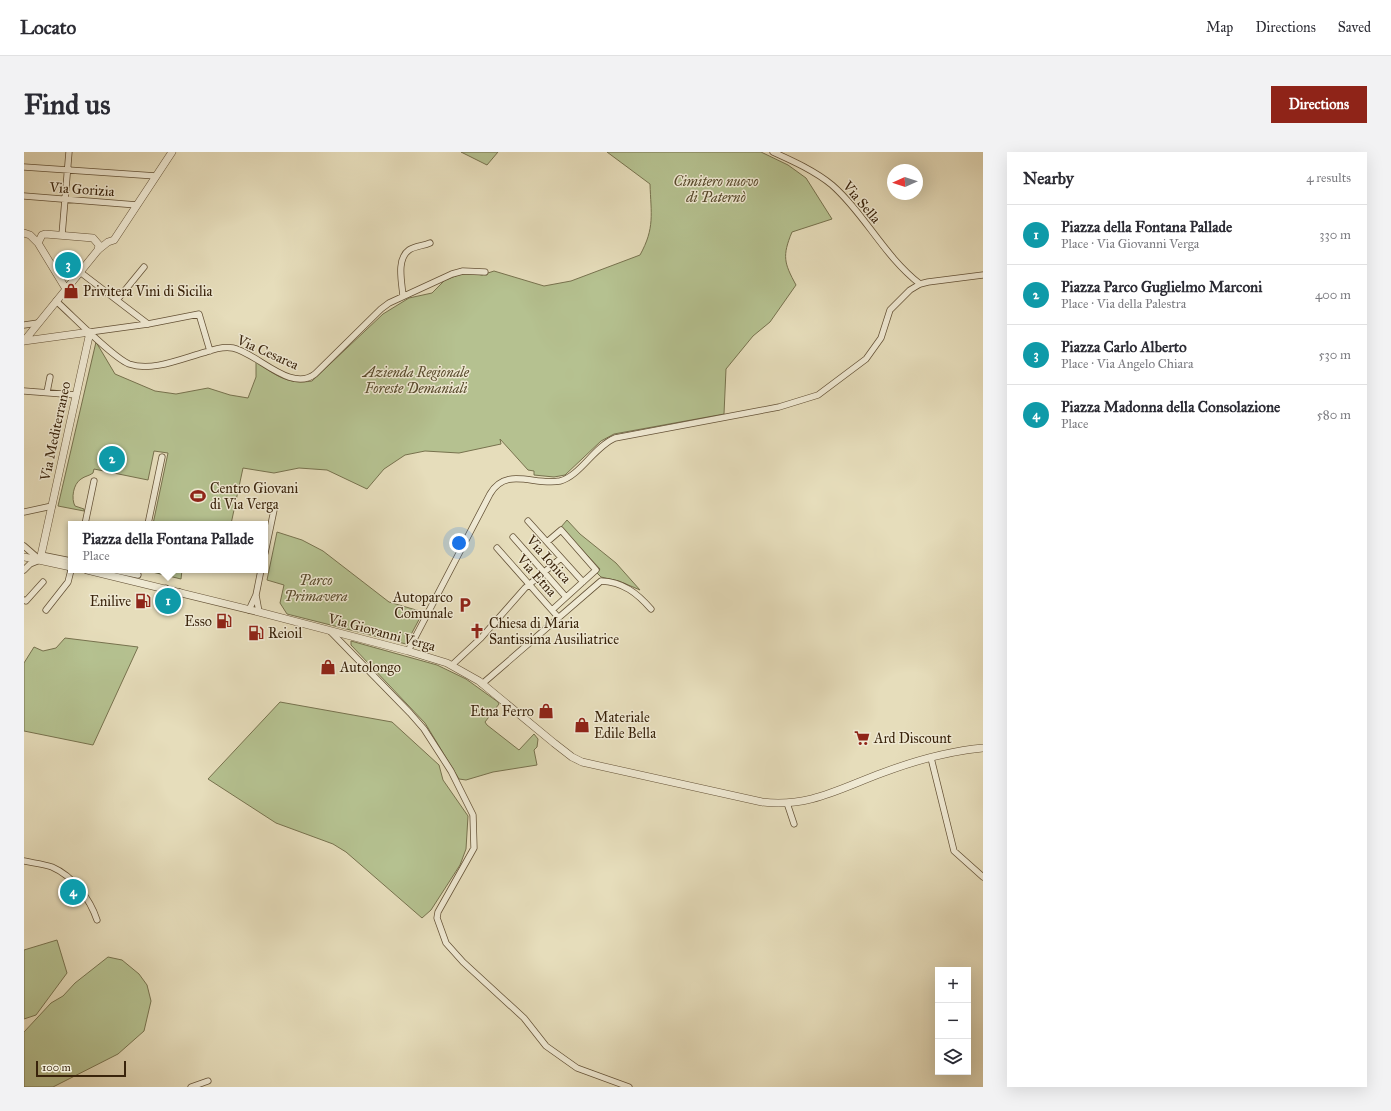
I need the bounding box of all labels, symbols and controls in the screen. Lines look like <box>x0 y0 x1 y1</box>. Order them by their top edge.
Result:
text: Locato <box>20 16 76 39</box>
text: Map <box>1206 19 1233 36</box>
text: Directions <box>1255 19 1316 36</box>
text: Saved <box>1338 19 1371 36</box>
button: Directions <box>1271 86 1367 123</box>
text: Find us <box>24 87 110 122</box>
north arrow <box>887 164 923 200</box>
text: Nearby <box>1023 168 1074 189</box>
text: 4 results <box>1306 170 1351 186</box>
park label: Cimitero nuovo di Paternò <box>674 173 759 206</box>
street label: Via Sella <box>838 177 884 227</box>
street label: Via Gorizia <box>48 179 115 200</box>
text: Piazza della Fontana Pallade <box>1061 218 1232 236</box>
text: 1 <box>1033 227 1039 243</box>
text: 330 m <box>1319 227 1351 243</box>
text: Place · Via Giovanni Verga <box>1061 236 1199 252</box>
pin: 3 <box>55 250 81 280</box>
text: Piazza Parco Guglielmo Marconi <box>1061 278 1262 296</box>
shop icon: Privitera Vini di Sicilia <box>62 282 80 300</box>
place label: Privitera Vini di Sicilia <box>83 283 213 300</box>
text: 2 <box>1033 287 1039 303</box>
text: 400 m <box>1315 287 1351 303</box>
text: Place · Via della Palestra <box>1061 296 1186 312</box>
street label: Via Cesarea <box>233 331 301 374</box>
text: Piazza Carlo Alberto <box>1061 338 1187 356</box>
text: 3 <box>1033 347 1039 363</box>
text: 530 m <box>1318 347 1351 363</box>
text: Place · Via Angelo Chiara <box>1061 356 1193 372</box>
park label: Azienda Regionale Foreste Demaniali <box>361 364 470 397</box>
street label: Via Mediterraneo <box>36 380 74 483</box>
text: Piazza Madonna della Consolazione <box>1061 398 1280 416</box>
text: 4 <box>1032 407 1040 423</box>
text: 580 m <box>1317 407 1351 423</box>
text: Place <box>1061 416 1088 432</box>
pin: 2 <box>99 444 125 474</box>
place label: Centro Giovani di Via Verga <box>210 480 298 513</box>
sports icon: Centro Giovani di Via Verga <box>189 487 207 505</box>
popup <box>68 521 268 573</box>
text: Piazza della Fontana Pallade <box>82 530 254 548</box>
street label: Via Ionica <box>522 531 575 587</box>
your location <box>449 533 469 553</box>
text: Place <box>82 548 110 564</box>
street label: Via Etna <box>513 550 560 600</box>
park label: Parco Primavera <box>284 572 348 605</box>
pin: 1 <box>155 586 181 616</box>
place label: Autoparco Comunale <box>392 589 453 622</box>
fuel station icon: Enilive <box>134 592 152 610</box>
place label: Enilive <box>90 593 131 610</box>
parking icon: Autoparco Comunale <box>456 596 474 614</box>
street label: Via Giovanni Verga <box>325 610 437 655</box>
fuel station icon: Esso <box>215 612 233 630</box>
place label: Esso <box>185 613 212 630</box>
place label: Chiesa di Maria Santissima Ausiliatrice <box>489 615 619 648</box>
church icon: Chiesa di Maria Santissima Ausiliatrice <box>468 622 486 640</box>
fuel station icon: Reioil <box>247 624 265 642</box>
place label: Reioil <box>268 625 302 642</box>
shop icon: Autolongo <box>319 658 337 676</box>
place label: Autolongo <box>339 659 401 676</box>
shop icon: Etna Ferro <box>537 702 555 720</box>
place label: Etna Ferro <box>470 703 534 720</box>
place label: Materiale Edile Bella <box>594 709 656 742</box>
shop icon: Materiale Edile Bella <box>573 716 591 734</box>
supermarket icon: Ard Discount <box>853 729 871 747</box>
place label: Ard Discount <box>873 730 952 747</box>
pin: 4 <box>60 877 86 907</box>
map controls <box>935 967 971 1075</box>
button: + <box>935 967 971 1003</box>
button: − <box>935 1003 971 1039</box>
button: layers <box>935 1039 971 1075</box>
scale bar <box>36 1059 126 1078</box>
text: 100 m <box>42 1061 71 1074</box>

